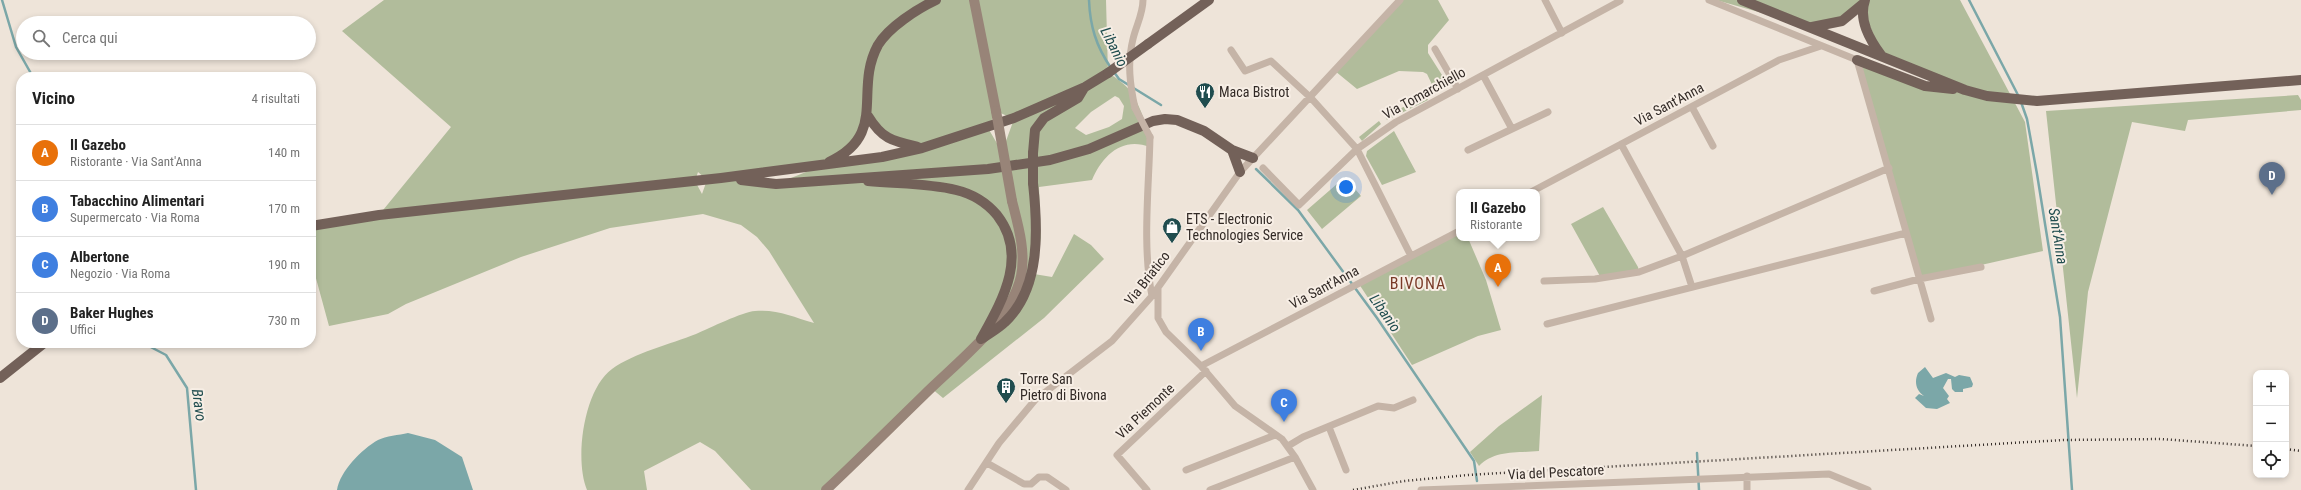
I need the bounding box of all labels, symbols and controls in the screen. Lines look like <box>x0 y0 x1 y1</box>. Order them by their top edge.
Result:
search box <box>16 16 316 60</box>
water label: Libanio <box>1096 24 1132 70</box>
icon: search <box>30 27 52 49</box>
text: Cerca qui <box>62 29 118 47</box>
street label: Via Tomarchiello <box>1380 64 1468 122</box>
street label: Via Sant'Anna <box>1632 79 1706 129</box>
restaurant icon: Maca Bistrot <box>1194 81 1216 109</box>
place label: Maca Bistrot <box>1219 84 1289 100</box>
text: Vicino <box>32 88 75 108</box>
text: 4 risultati <box>252 91 300 106</box>
text: Il Gazebo <box>70 136 126 154</box>
text: A <box>41 145 49 160</box>
text: 140 m <box>268 145 300 160</box>
text: Ristorante · Via Sant'Anna <box>70 154 202 169</box>
pin: D <box>2259 162 2285 195</box>
your location <box>1336 177 1356 197</box>
popup <box>1456 189 1540 241</box>
text: Tabacchino Alimentari <box>70 192 204 210</box>
text: Il Gazebo <box>1470 199 1526 217</box>
text: B <box>41 201 49 216</box>
text: 170 m <box>268 201 300 216</box>
water label: Sant'Anna <box>2045 206 2071 266</box>
text: Supermercato · Via Roma <box>70 210 200 225</box>
place label: ETS - Electronic Technologies Service <box>1186 211 1304 243</box>
shop icon: ETS - Electronic Technologies Service <box>1161 216 1183 244</box>
text: Ristorante <box>1470 217 1522 232</box>
text: Albertone <box>70 248 129 266</box>
street label: Via Briatico <box>1121 248 1173 308</box>
pin: A <box>1485 254 1511 287</box>
text: C <box>41 257 49 272</box>
text: 190 m <box>268 257 300 272</box>
street label: Via Sant'Anna <box>1287 262 1361 312</box>
text: Negozio · Via Roma <box>70 266 170 281</box>
district label: BIVONA <box>1390 274 1446 293</box>
water label: Libanio <box>1366 291 1404 335</box>
text: Baker Hughes <box>70 304 154 322</box>
text: D <box>41 313 49 328</box>
text: 730 m <box>268 313 300 328</box>
pin: B <box>1188 318 1214 351</box>
text: Uffici <box>70 322 96 337</box>
map controls <box>2253 370 2289 478</box>
button: + <box>2253 370 2289 406</box>
place label: Torre San Pietro di Bivona <box>1020 371 1107 403</box>
building icon: Torre San Pietro di Bivona <box>995 376 1017 404</box>
street label: Via Piemonte <box>1113 380 1178 442</box>
water label: Bravo <box>188 388 210 422</box>
pin: C <box>1271 389 1297 422</box>
button: − <box>2253 406 2289 442</box>
button: locate <box>2253 442 2289 478</box>
street label: Via del Pescatore <box>1507 461 1605 483</box>

